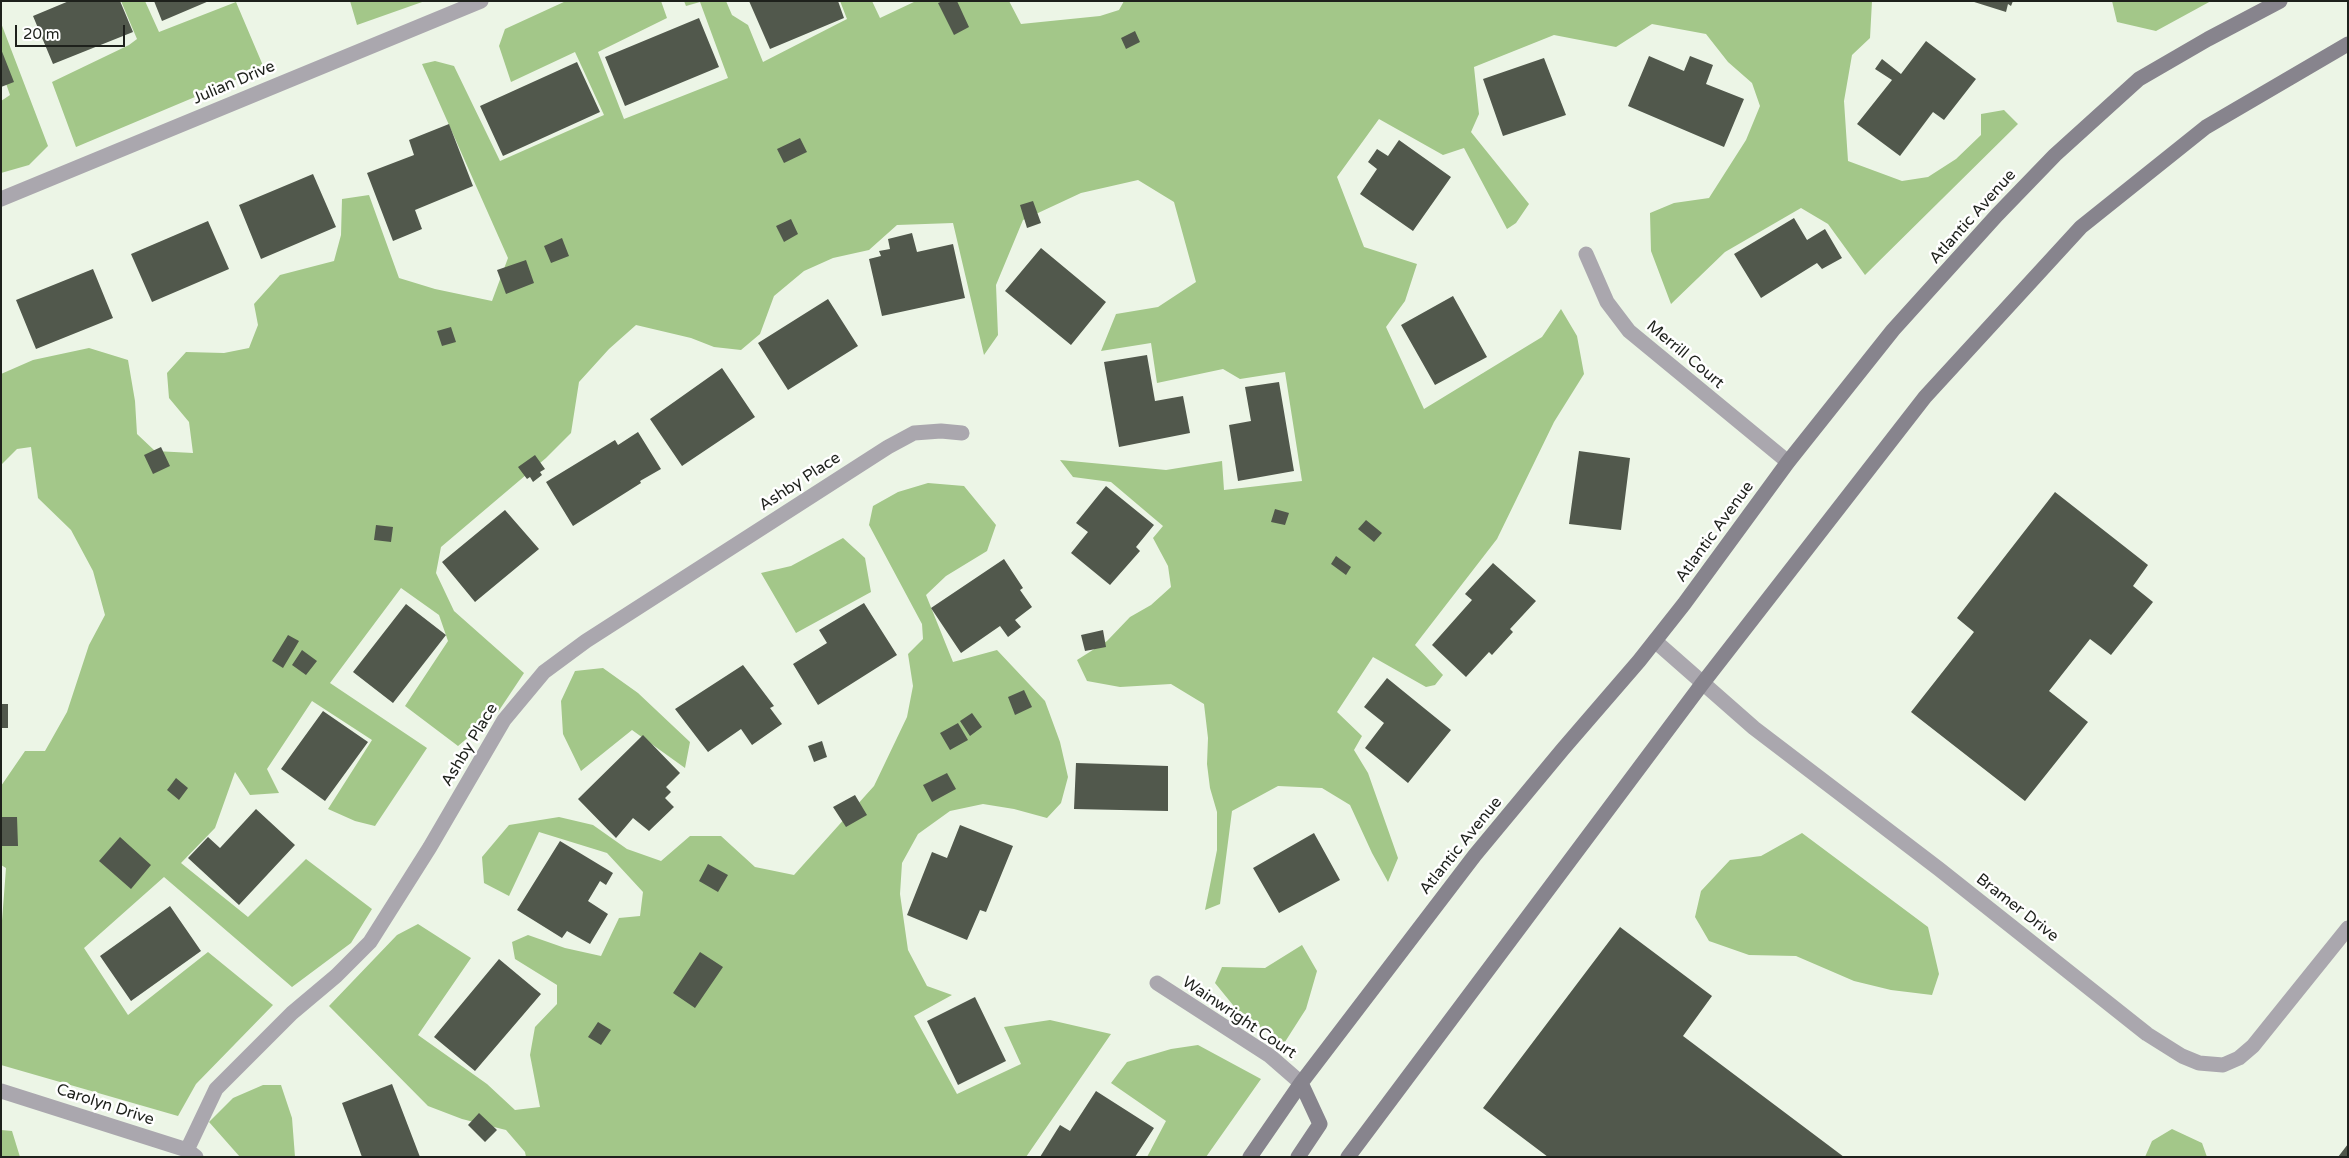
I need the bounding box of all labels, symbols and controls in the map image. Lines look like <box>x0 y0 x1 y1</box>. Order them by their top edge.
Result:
scale bar <box>18 15 128 47</box>
text: 20 m <box>23 25 60 43</box>
street label: Julian Drive <box>190 57 278 109</box>
street label: Atlantic Avenue <box>1926 166 2020 268</box>
street label: Merrill Court <box>1642 317 1728 393</box>
street label: Ashby Place <box>756 449 844 515</box>
street label: Atlantic Avenue <box>1672 478 1758 586</box>
street label: Ashby Place <box>438 700 502 790</box>
street label: Atlantic Avenue <box>1416 793 1506 899</box>
street label: Bramer Drive <box>1972 870 2062 946</box>
street label: Wainwright Court <box>1178 973 1300 1063</box>
street label: Carolyn Drive <box>54 1080 156 1130</box>

